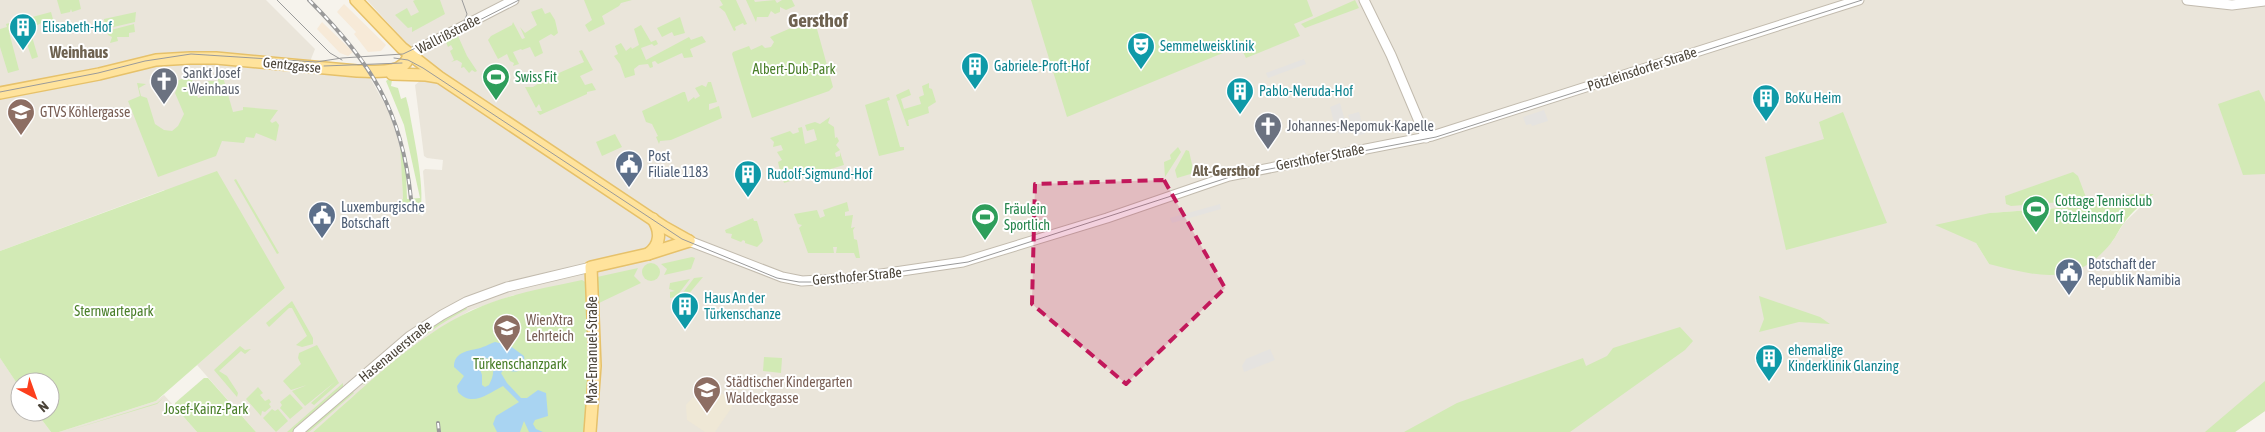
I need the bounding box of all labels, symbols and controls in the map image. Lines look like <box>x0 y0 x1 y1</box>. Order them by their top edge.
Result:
district label: Gersthof <box>788 9 849 31</box>
street label: Wallrißstraße <box>413 11 483 57</box>
building icon: Elisabeth-Hof <box>8 12 38 51</box>
place label: Elisabeth-Hof <box>42 19 112 35</box>
theatre icon: Semmelweisklinik <box>1126 31 1156 70</box>
place label: Semmelweisklinik <box>1160 38 1254 54</box>
district label: Weinhaus <box>49 43 109 61</box>
street label: Pötzleinsdorfer Straße <box>1585 44 1699 94</box>
building icon: Gabriele-Proft-Hof <box>960 51 990 90</box>
street label: Gentzgasse <box>262 54 322 76</box>
place label: Gabriele-Proft-Hof <box>994 58 1089 74</box>
park label: Albert-Dub-Park <box>752 61 836 77</box>
sports icon: Swiss Fit <box>481 62 511 101</box>
place label: Sankt Josef - Weinhaus <box>183 65 241 97</box>
church icon: Sankt Josef - Weinhaus <box>149 66 179 105</box>
place label: Swiss Fit <box>515 69 557 85</box>
building icon: Pablo-Neruda-Hof <box>1225 76 1255 115</box>
place label: Pablo-Neruda-Hof <box>1259 83 1353 99</box>
building icon: BoKu Heim <box>1751 83 1781 122</box>
place label: BoKu Heim <box>1785 90 1841 106</box>
school or university icon: GTVS Köhlergasse <box>6 97 36 136</box>
place label: GTVS Köhlergasse <box>40 104 130 120</box>
church icon: Johannes-Nepomuk-Kapelle <box>1253 111 1283 150</box>
place label: Johannes-Nepomuk-Kapelle <box>1287 118 1434 134</box>
street label: Gersthofer Straße <box>1274 141 1366 173</box>
place label: Post Filiale 1183 <box>648 148 708 180</box>
public building icon: Post Filiale 1183 <box>614 149 644 188</box>
building icon: Rudolf-Sigmund-Hof <box>733 159 763 198</box>
district label: Alt-Gersthof <box>1192 162 1260 179</box>
place label: Rudolf-Sigmund-Hof <box>767 166 873 182</box>
place label: Cottage Tennisclub Pötzleinsdorf <box>2055 193 2153 225</box>
sports icon: Cottage Tennisclub Pötzleinsdorf <box>2021 194 2051 233</box>
place label: Luxemburgische Botschaft <box>341 199 425 231</box>
public building icon: Luxemburgische Botschaft <box>307 200 337 239</box>
place label: Fräulein Sportlich <box>1004 201 1050 233</box>
sports icon: Fräulein Sportlich <box>970 202 1000 241</box>
place label: Botschaft der Republik Namibia <box>2088 256 2181 288</box>
public building icon: Botschaft der Republik Namibia <box>2054 257 2084 296</box>
street label: Gersthofer Straße <box>812 264 902 288</box>
place label: Haus An der Türkenschanze <box>704 290 781 322</box>
building icon: Haus An der Türkenschanze <box>670 291 700 330</box>
street label: Max-Emanuel-Straße <box>584 296 600 404</box>
park label: Sternwartepark <box>74 303 154 319</box>
place label: WienXtra Lehrteich <box>526 312 574 344</box>
school or university icon: WienXtra Lehrteich <box>492 313 522 352</box>
street label: Hasenauerstraße <box>355 317 435 385</box>
place label: ehemalige Kinderklinik Glanzing <box>1788 342 1899 374</box>
building icon: ehemalige Kinderklinik Glanzing <box>1754 343 1784 382</box>
park label: Türkenschanzpark <box>473 356 567 372</box>
north arrow <box>10 372 60 422</box>
place label: Städtischer Kindergarten Waldeckgasse <box>726 374 852 406</box>
school or university icon: Städtischer Kindergarten Waldeckgasse <box>692 375 722 414</box>
text: N <box>35 398 52 416</box>
park label: Josef-Kainz-Park <box>164 401 248 417</box>

